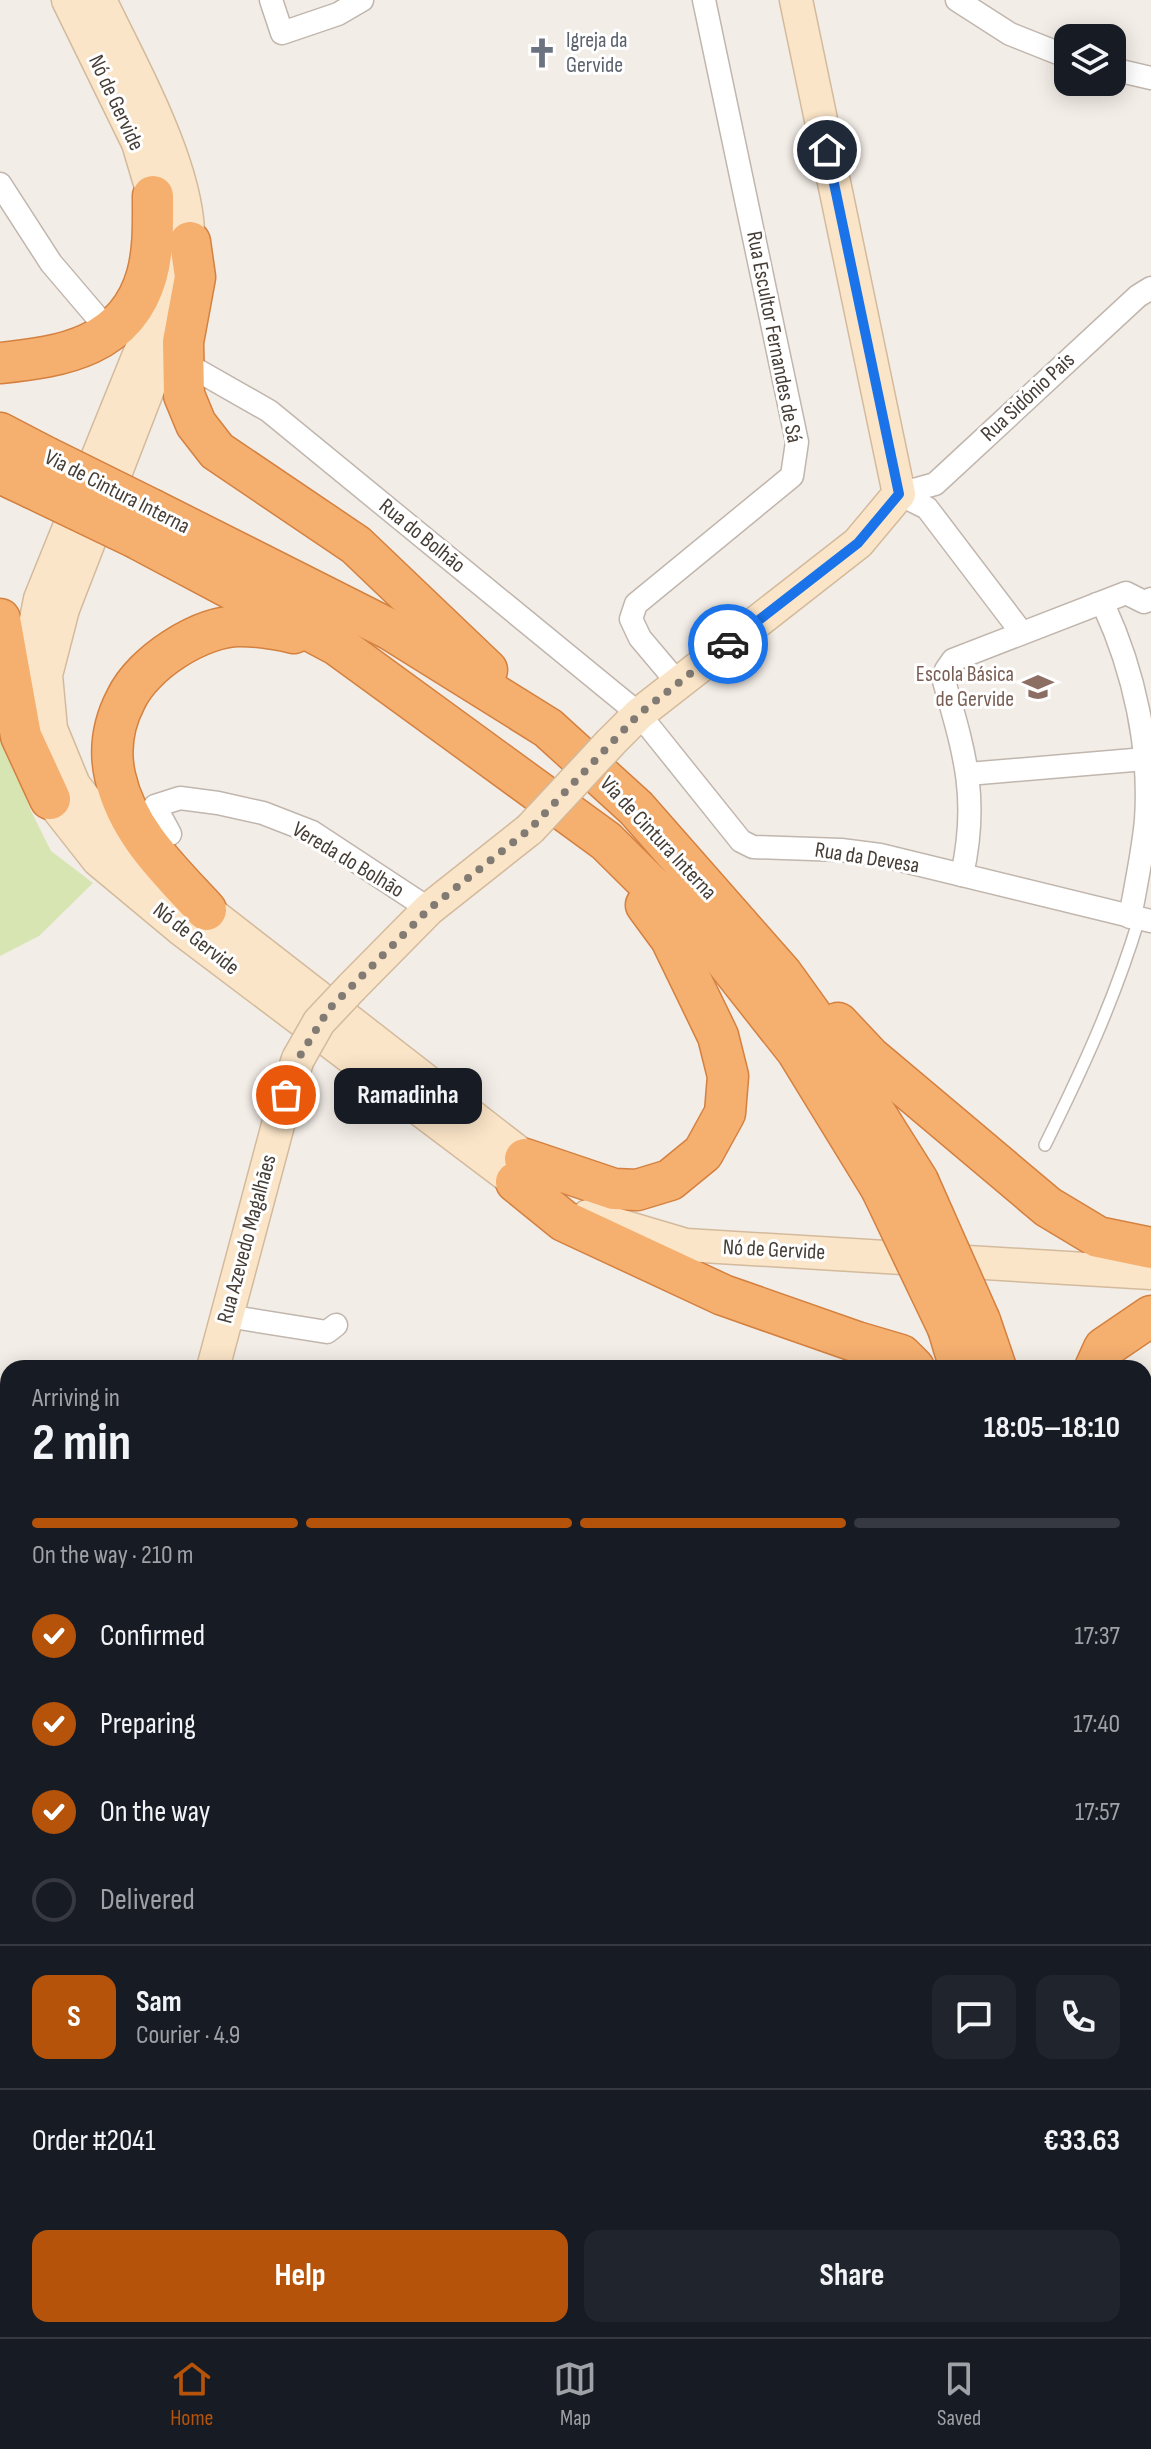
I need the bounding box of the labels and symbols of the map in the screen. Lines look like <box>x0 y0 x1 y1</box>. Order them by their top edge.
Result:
place label: Igreja da Gervide <box>566 27 628 79</box>
church icon: Igreja da Gervide <box>525 36 559 70</box>
street label: Nó de Gervide <box>82 51 150 155</box>
pin <box>793 116 861 184</box>
street label: Rua Escultor Fernandes de Sá <box>740 229 808 445</box>
street label: Rua Sidónio Pais <box>975 347 1081 447</box>
street label: Via de Cintura Interna <box>40 444 194 540</box>
street label: Rua do Bolhão <box>373 493 471 579</box>
courier <box>688 604 768 684</box>
place label: Escola Básica de Gervide <box>916 661 1014 713</box>
school or university icon: Escola Básica de Gervide <box>1021 670 1055 704</box>
street label: Via de Cintura Interna <box>594 771 722 905</box>
street label: Vereda do Bolhão <box>287 816 409 904</box>
street label: Rua da Devesa <box>813 836 921 880</box>
street label: Nó de Gervide <box>147 897 245 981</box>
pin <box>252 1061 320 1129</box>
callout: Ramadinha <box>334 1067 482 1123</box>
street label: Rua Azevedo Magalhães <box>212 1152 283 1326</box>
street label: Nó de Gervide <box>722 1234 826 1266</box>

